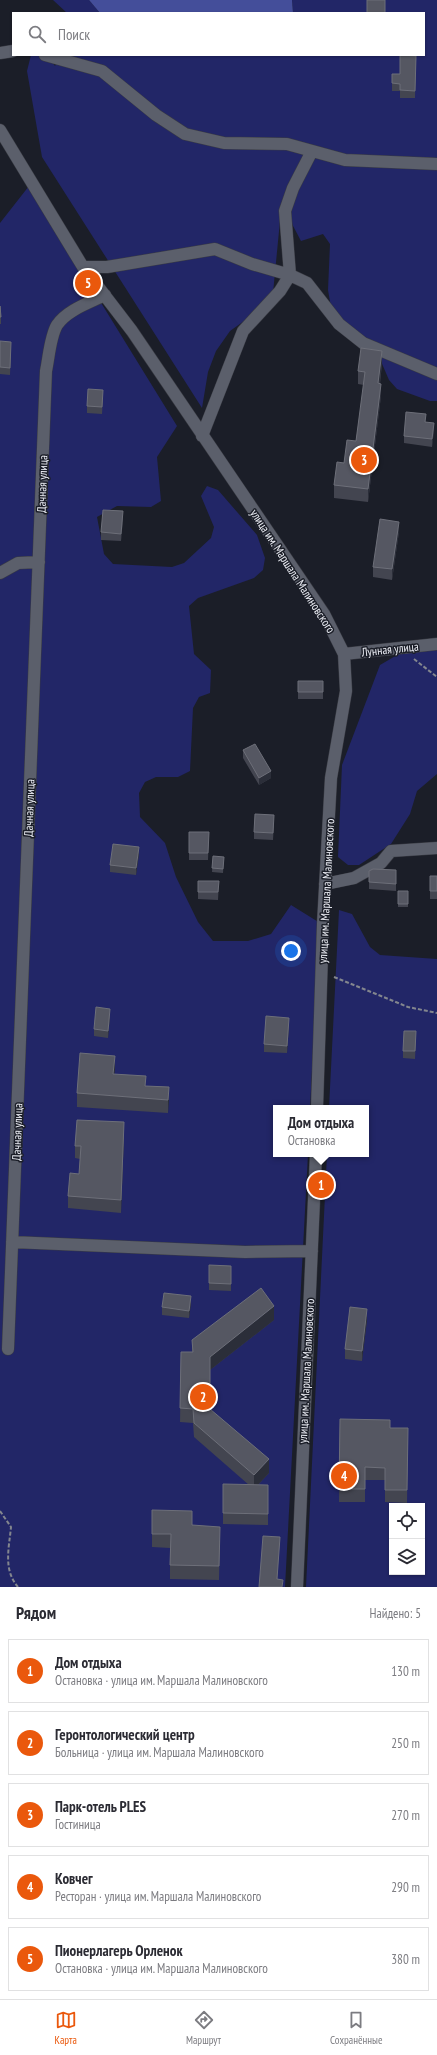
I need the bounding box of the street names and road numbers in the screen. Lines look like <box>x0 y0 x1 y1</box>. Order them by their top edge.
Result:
street label: Дачная улица <box>33 455 51 513</box>
street label: улица им. Маршала Малиновского <box>247 506 339 636</box>
street label: Лунная улица <box>360 639 420 660</box>
street label: Дачная улица <box>20 779 38 837</box>
street label: улица им. Маршала Малиновского <box>315 818 337 964</box>
street label: Дачная улица <box>8 1103 26 1161</box>
street label: улица им. Маршала Малиновского <box>295 1298 317 1444</box>

